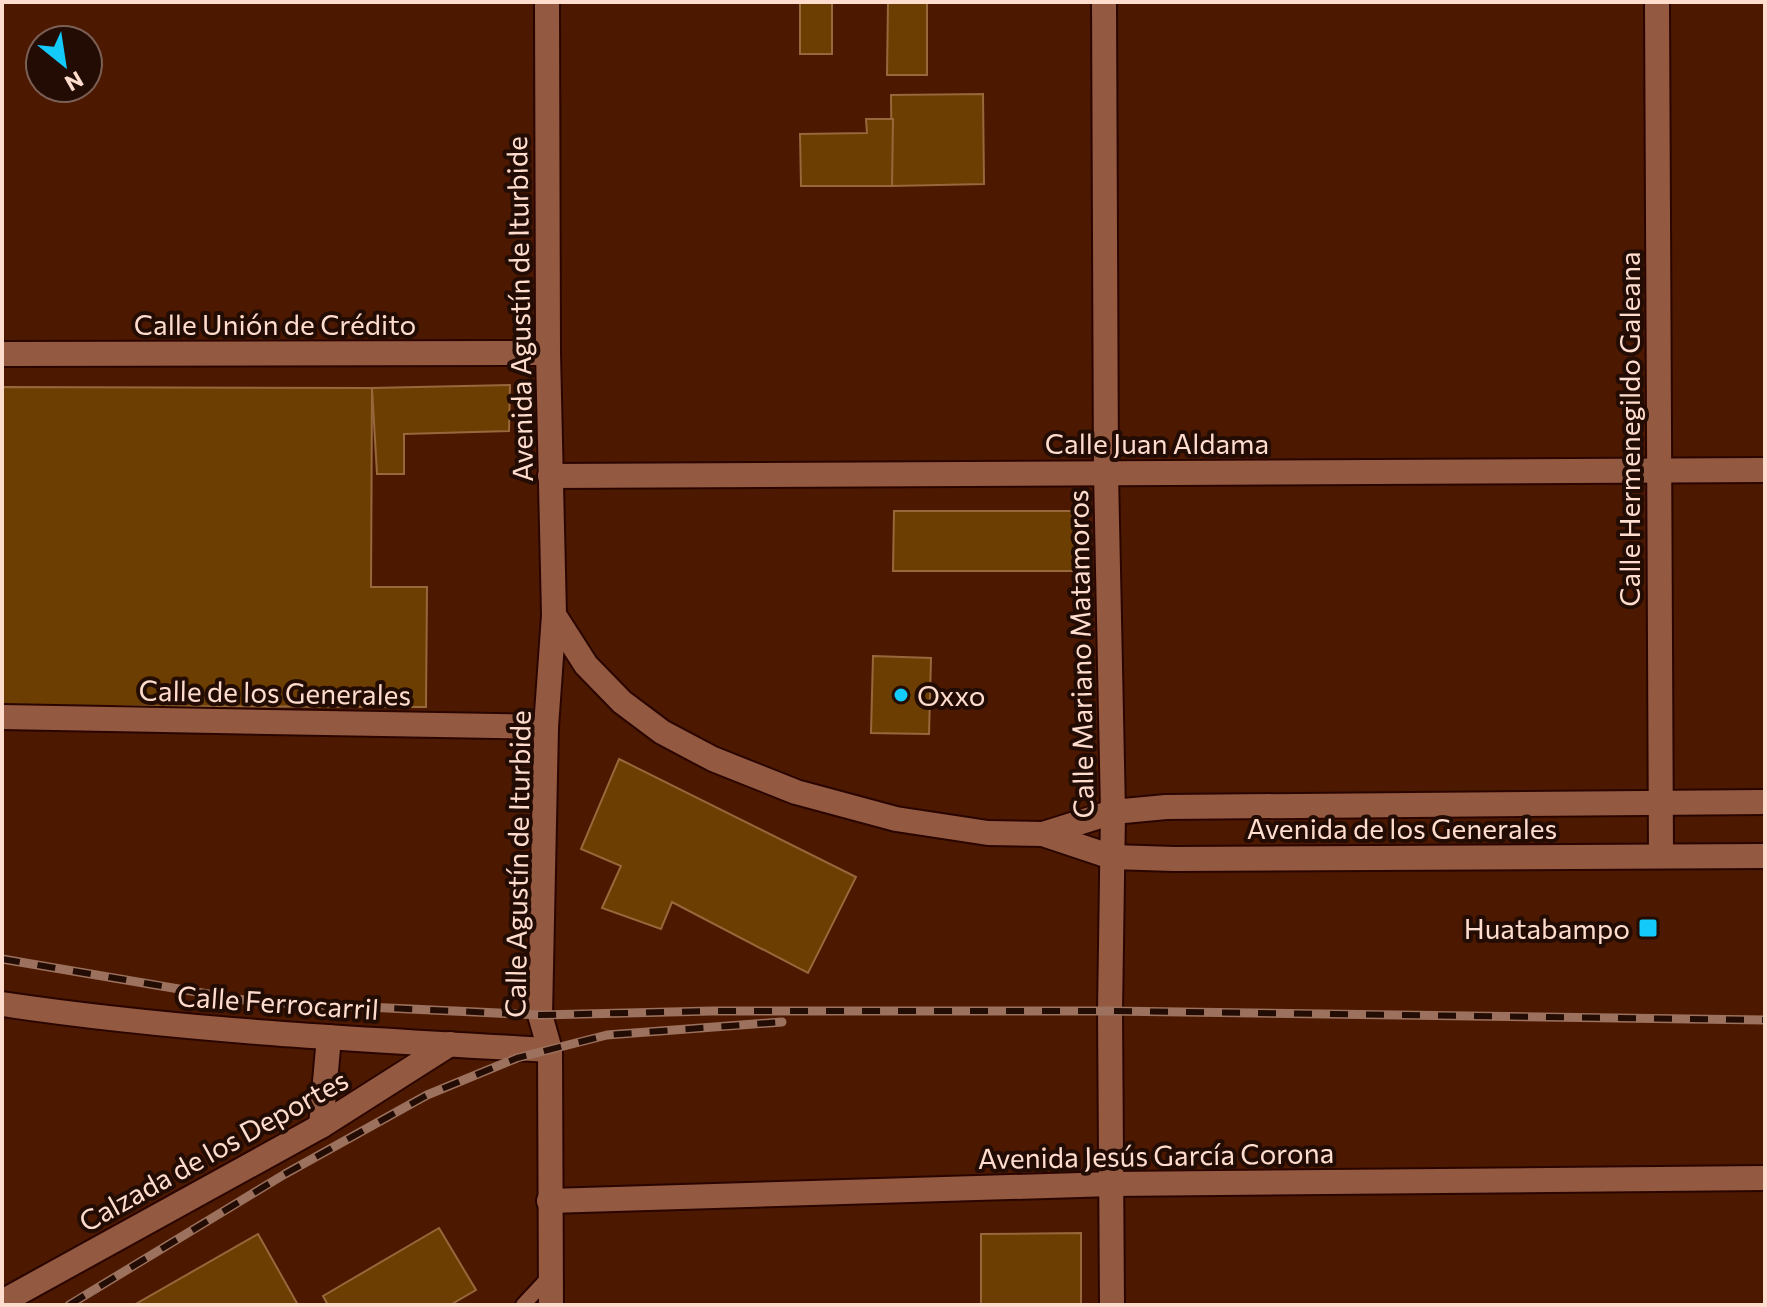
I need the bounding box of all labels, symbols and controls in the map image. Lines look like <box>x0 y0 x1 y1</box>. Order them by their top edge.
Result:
north arrow <box>24 24 104 104</box>
text: N <box>60 66 88 98</box>
street label: Avenida Agustín de Iturbide <box>499 136 539 482</box>
street label: Calle Hermenegildo Galeana <box>1612 251 1646 607</box>
street label: Calle Unión de Crédito <box>134 307 416 341</box>
street label: Calle Juan Aldama <box>1045 426 1269 460</box>
street label: Calle Mariano Matamoros <box>1060 489 1100 819</box>
street label: Calle de los Generales <box>139 673 411 711</box>
place label: Oxxo <box>917 678 985 712</box>
marker: Oxxo <box>892 686 910 704</box>
street label: Calle Agustín de Iturbide <box>497 710 537 1018</box>
street label: Avenida de los Generales <box>1247 811 1557 845</box>
place label: Huatabampo <box>1464 911 1630 945</box>
marker: Huatabampo <box>1637 917 1659 939</box>
street label: Calle Ferrocarril <box>176 978 380 1026</box>
street label: Calzada de los Deportes <box>73 1062 353 1238</box>
street label: Avenida Jesús García Corona <box>977 1135 1335 1175</box>

